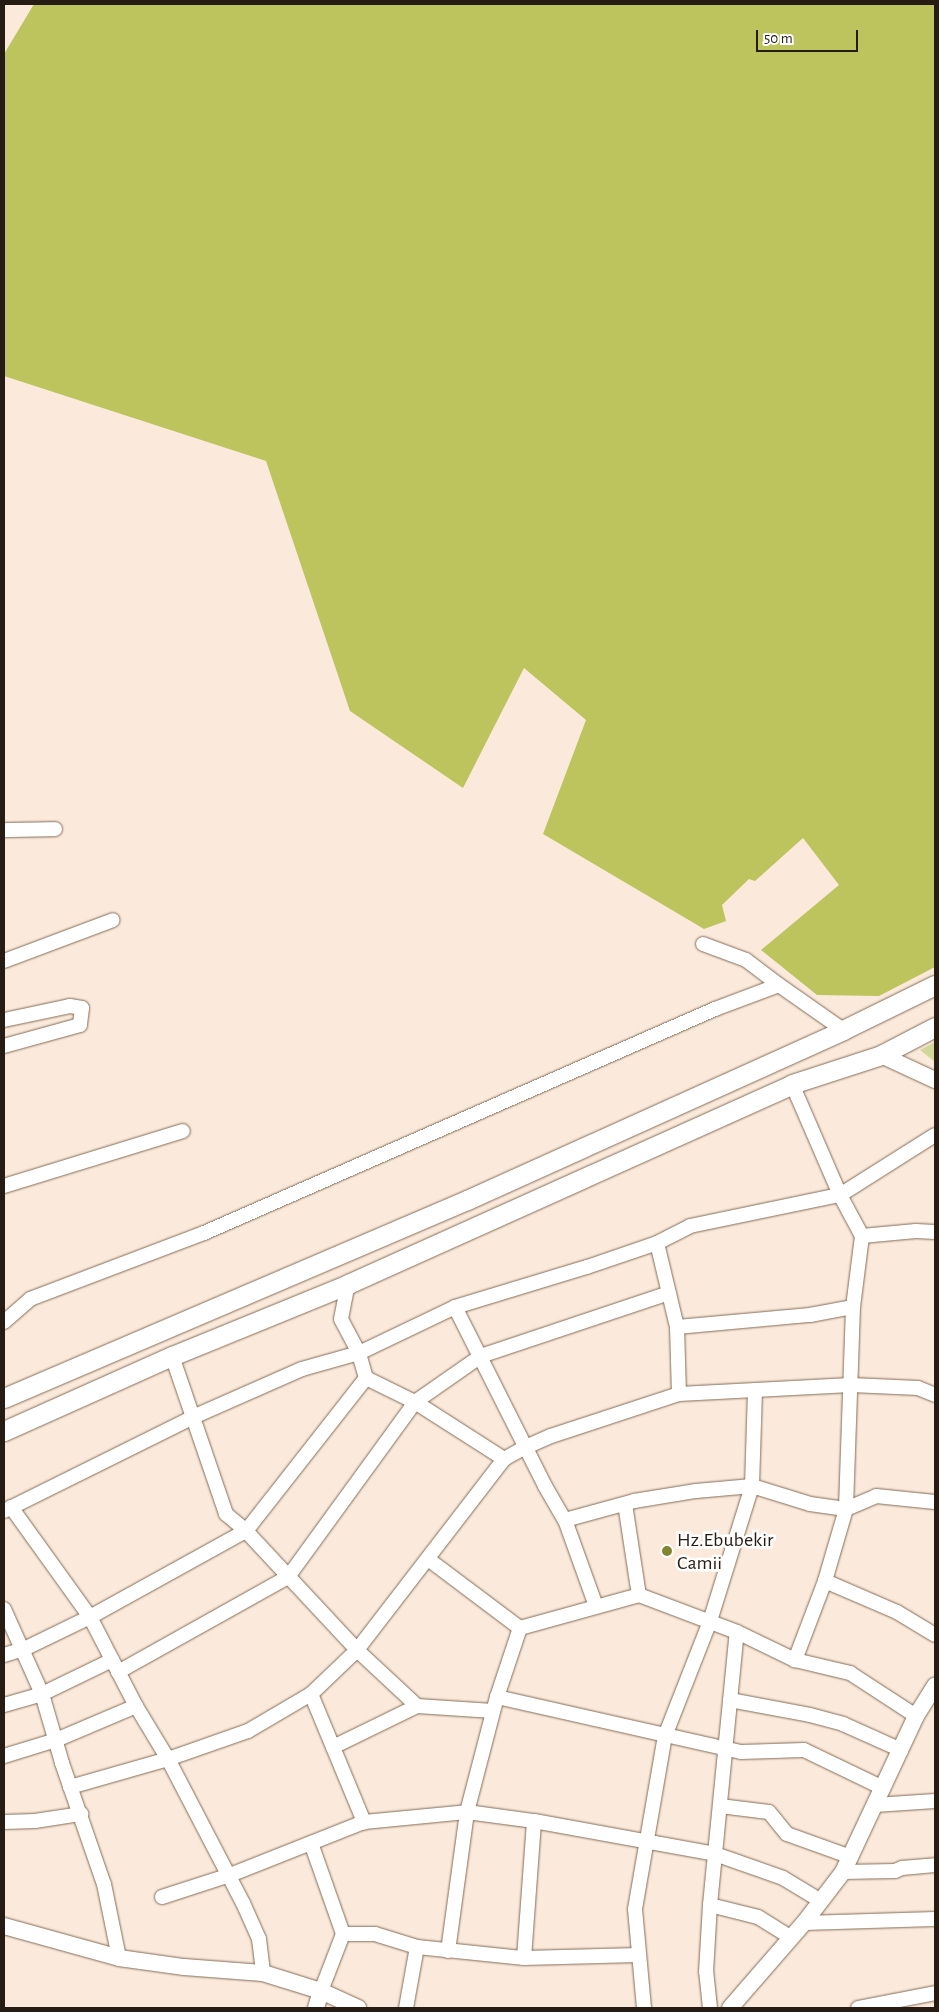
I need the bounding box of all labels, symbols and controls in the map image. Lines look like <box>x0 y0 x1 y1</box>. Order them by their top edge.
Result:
scale bar <box>759 20 862 52</box>
text: 50 m <box>764 31 793 46</box>
place label: Hz.Ebubekir Camii <box>677 1528 774 1575</box>
marker: Hz.Ebubekir Camii <box>661 1545 673 1557</box>

